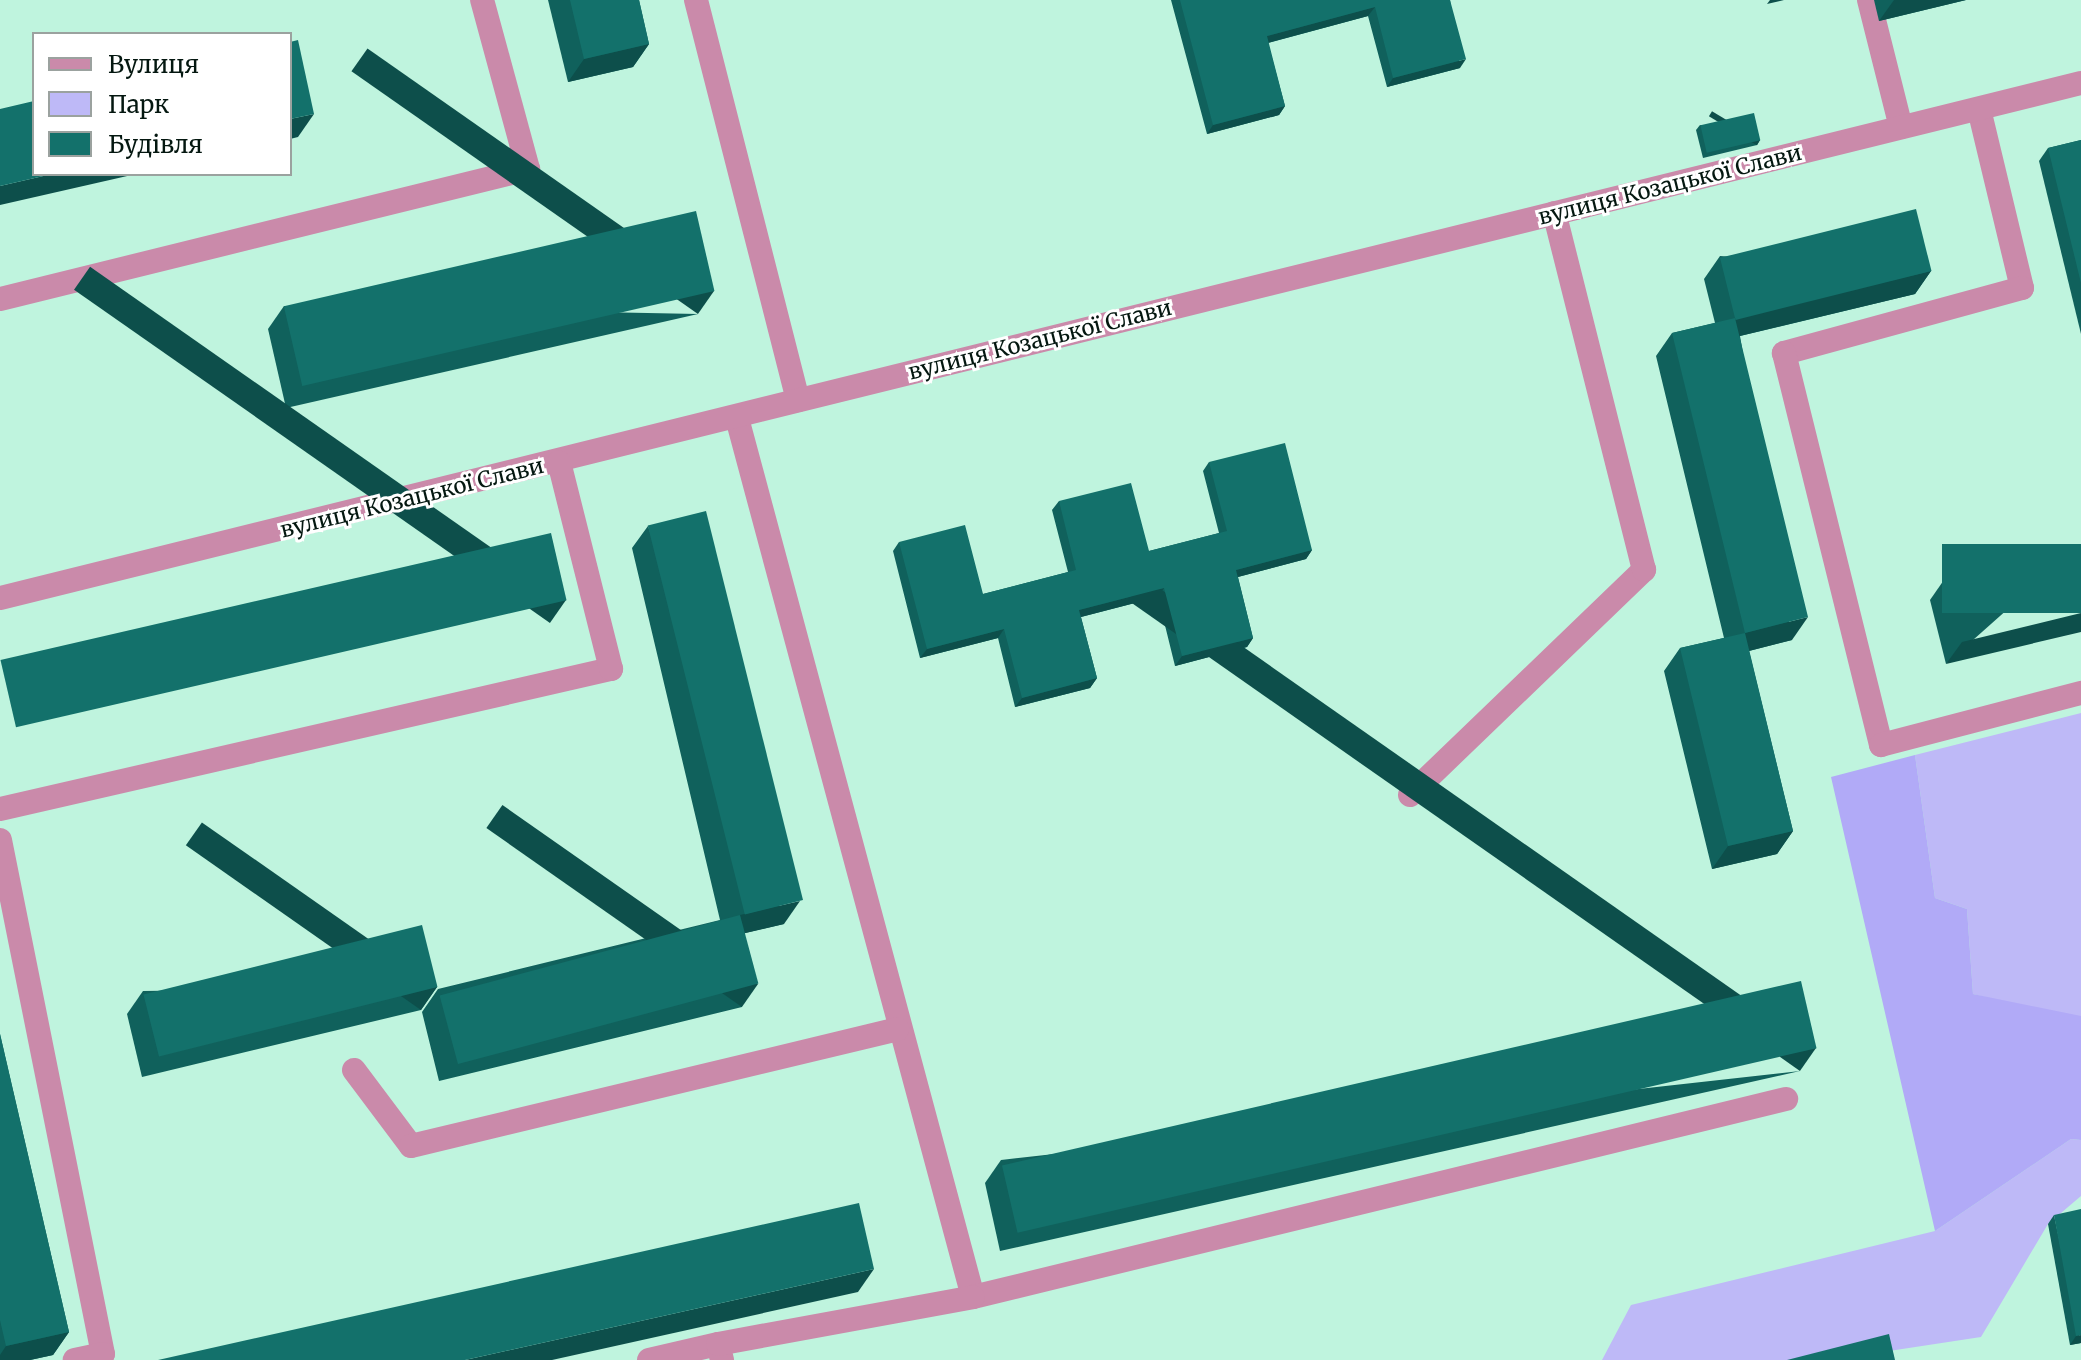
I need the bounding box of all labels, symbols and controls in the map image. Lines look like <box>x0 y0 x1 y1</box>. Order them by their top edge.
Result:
legend <box>32 32 292 176</box>
text: Вулиця <box>108 49 199 80</box>
text: Парк <box>108 89 169 120</box>
text: Будівля <box>108 129 203 160</box>
street label: вулиця Козацької Слави <box>1536 139 1804 231</box>
street label: вулиця Козацької Слави <box>906 294 1174 386</box>
street label: вулиця Козацької Слави <box>278 452 546 544</box>

